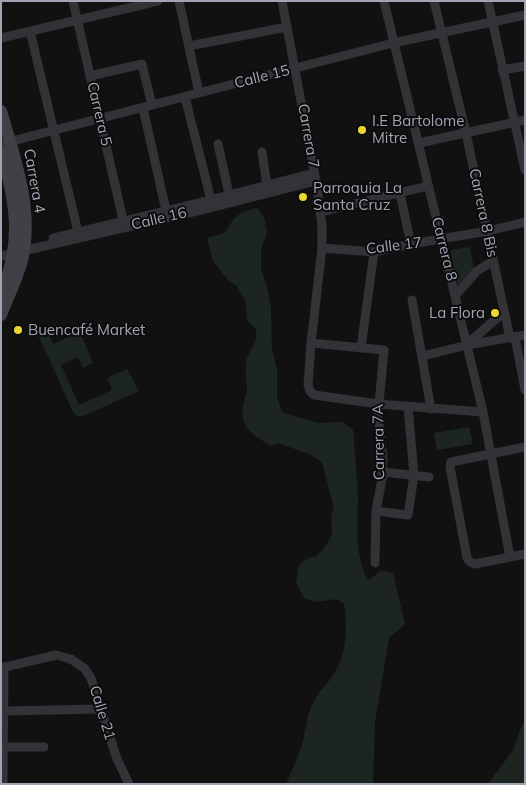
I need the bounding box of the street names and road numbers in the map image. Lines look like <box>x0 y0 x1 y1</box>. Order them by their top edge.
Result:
street label: Calle 15 <box>233 61 291 93</box>
street label: Carrera 5 <box>83 80 115 148</box>
street label: Carrera 7 <box>293 102 323 170</box>
street label: Carrera 4 <box>19 147 49 215</box>
street label: Carrera 8 Bis <box>465 167 501 259</box>
street label: Calle 16 <box>130 204 188 234</box>
street label: Carrera 8 <box>427 215 461 283</box>
street label: Calle 17 <box>365 234 423 258</box>
street label: Carrera 7A <box>369 404 389 480</box>
street label: Calle 21 <box>85 683 119 743</box>

